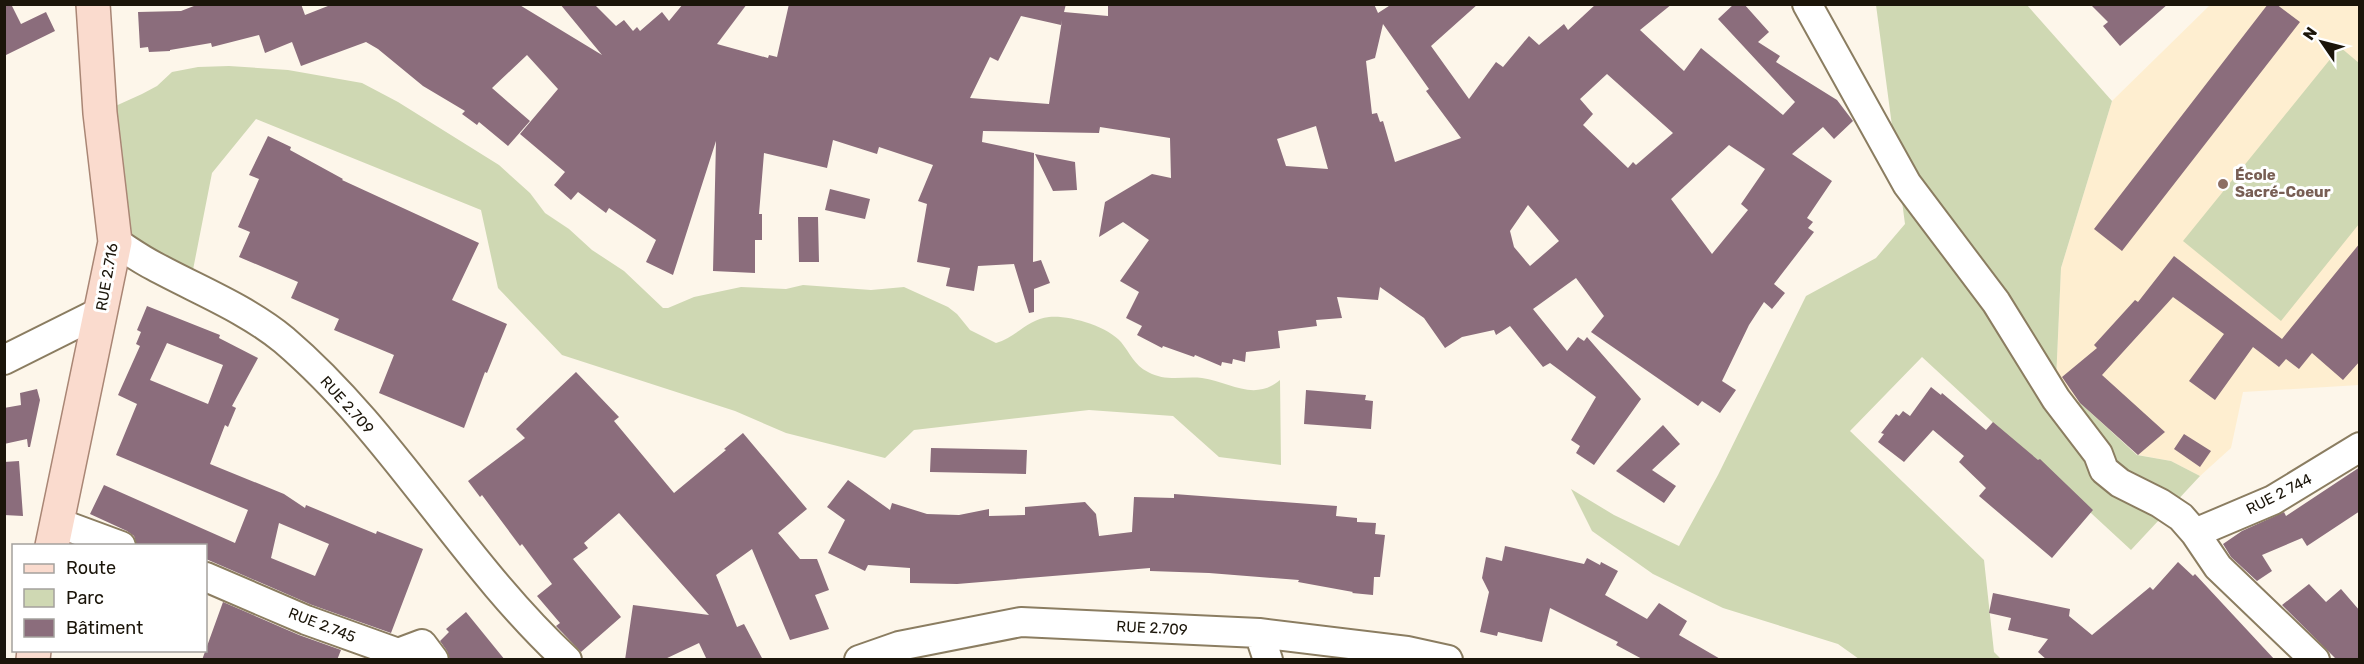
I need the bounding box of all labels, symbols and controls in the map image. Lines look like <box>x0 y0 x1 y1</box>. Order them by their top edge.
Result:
north arrow <box>2292 12 2352 72</box>
text: N <box>2299 24 2321 44</box>
place label: École Sacré-Coeur <box>2235 166 2331 201</box>
marker: École Sacré-Coeur <box>2216 177 2230 191</box>
street label: RUE 2.716 <box>92 242 122 312</box>
street label: RUE 2.709 <box>316 372 378 438</box>
street label: RUE 2 744 <box>2243 470 2315 518</box>
legend <box>12 544 207 652</box>
text: Route <box>66 557 116 579</box>
text: Parc <box>66 587 104 609</box>
street label: RUE 2.745 <box>286 604 358 646</box>
text: Bâtiment <box>66 617 143 639</box>
street label: RUE 2.709 <box>1116 617 1188 639</box>

